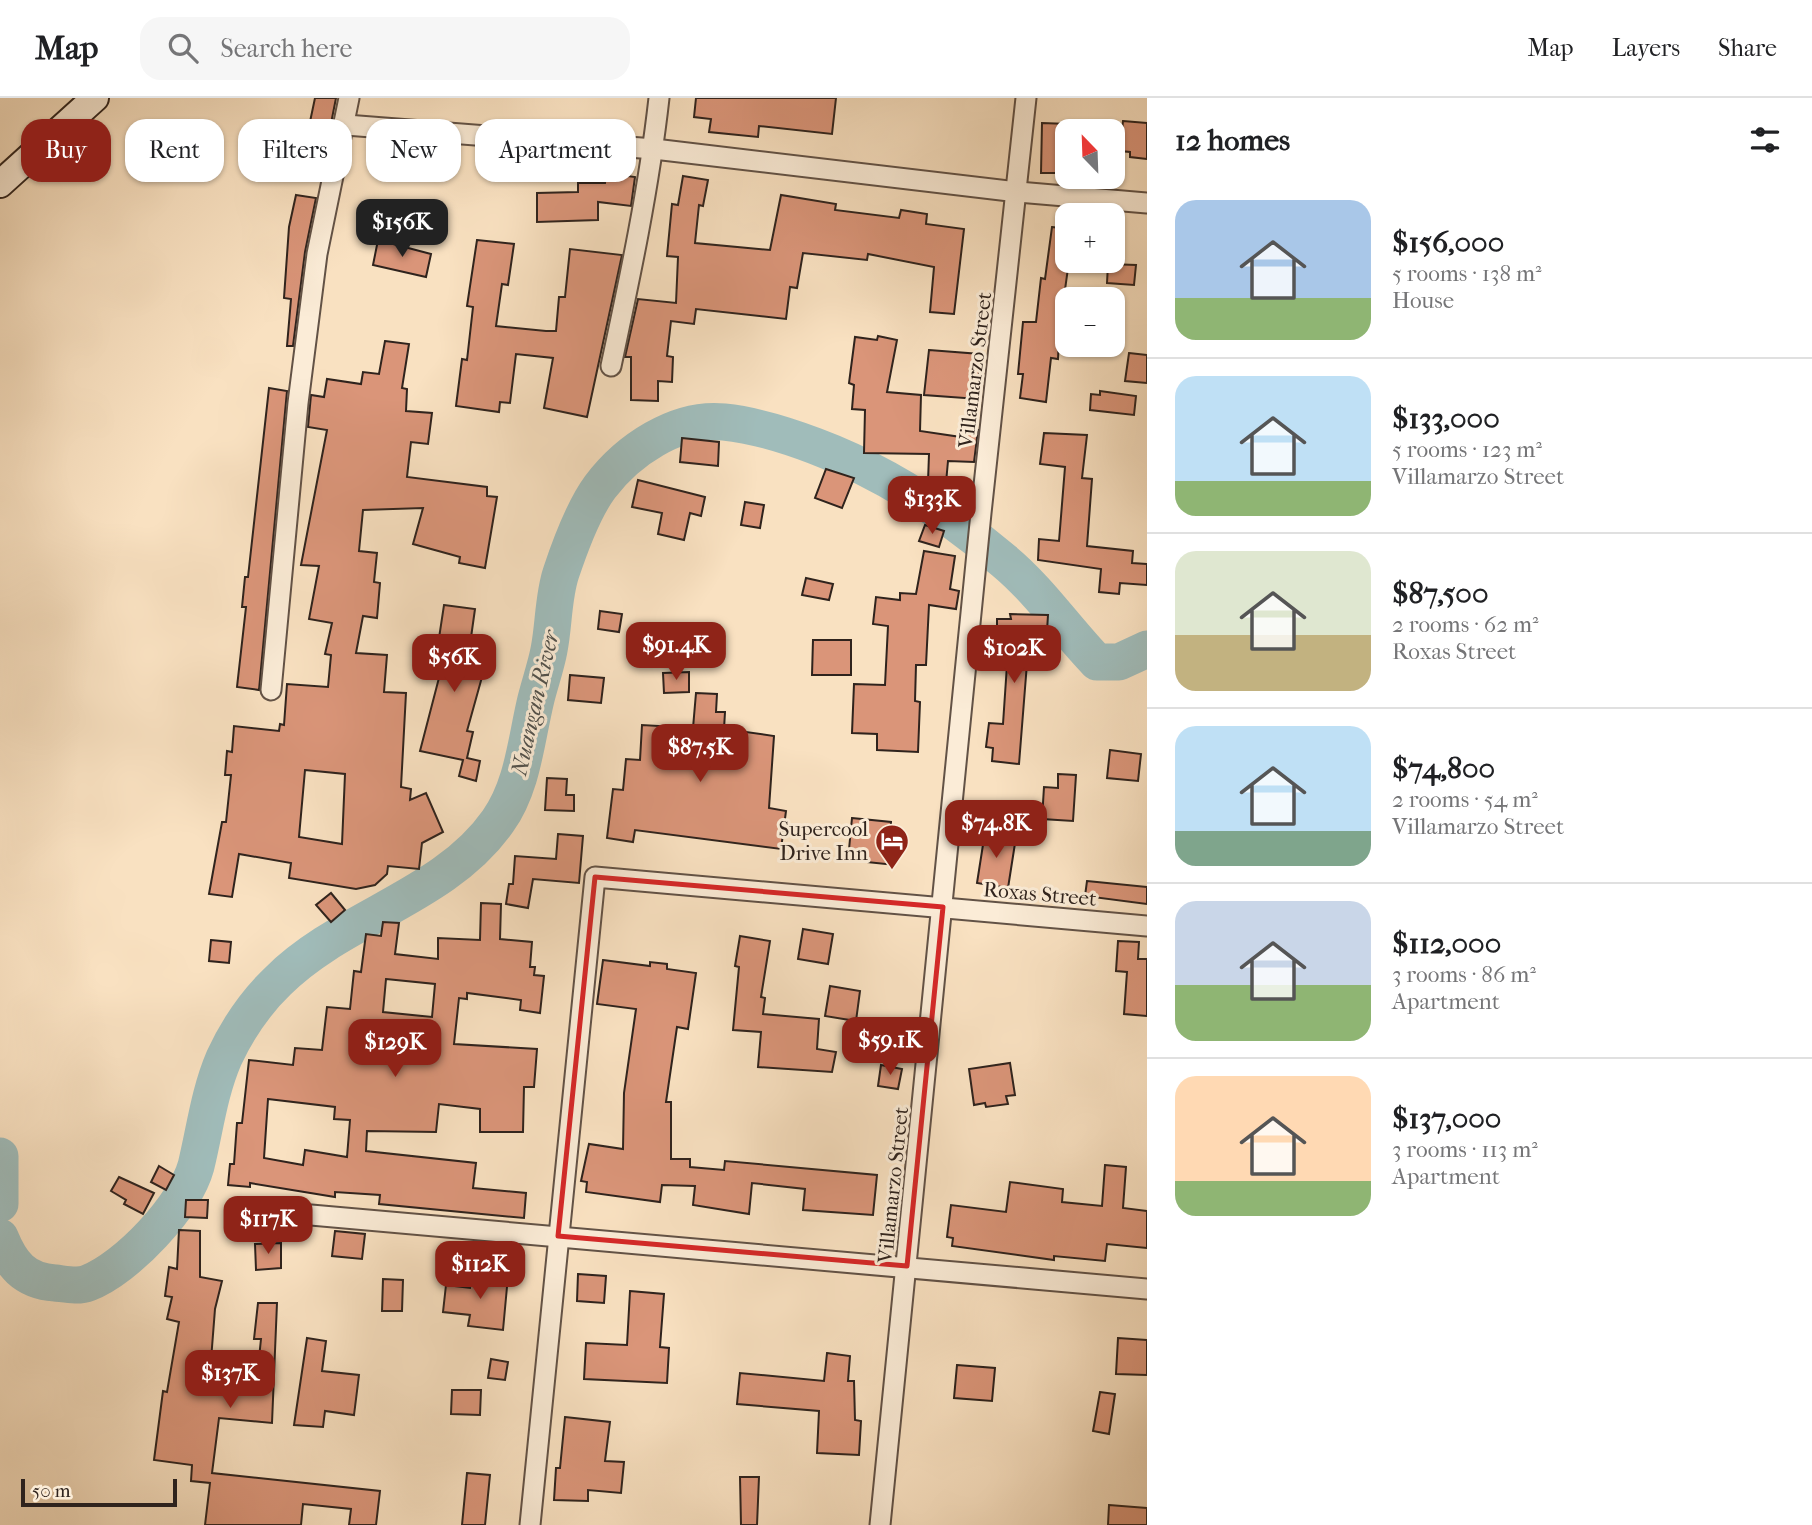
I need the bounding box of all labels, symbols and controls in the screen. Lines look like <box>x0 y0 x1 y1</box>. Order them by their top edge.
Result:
search box <box>140 17 630 80</box>
text: Map <box>35 29 98 68</box>
icon: search <box>164 29 202 67</box>
text: Search here <box>220 33 352 64</box>
text: Map <box>1528 34 1574 62</box>
text: Layers <box>1612 34 1680 62</box>
text: Share <box>1718 34 1777 62</box>
chip: Buy <box>21 119 111 182</box>
chip: Rent <box>125 119 224 182</box>
chip: Filters <box>238 119 352 182</box>
chip: New <box>366 119 461 182</box>
chip: Apartment <box>475 119 636 182</box>
north arrow <box>1055 119 1125 189</box>
map controls <box>1055 119 1125 357</box>
icon: filters <box>1746 121 1784 159</box>
text: 12 homes <box>1175 123 1290 158</box>
pin: $156K <box>353 200 451 259</box>
button: + <box>1055 203 1125 273</box>
text: $156K <box>372 208 432 235</box>
text: $156,000 <box>1392 225 1504 260</box>
icon: home <box>1231 228 1315 312</box>
text: 5 rooms · 138 m² <box>1392 260 1542 287</box>
button: − <box>1055 287 1125 357</box>
text: House <box>1392 287 1454 314</box>
street label: Villamarzo Street <box>953 290 997 450</box>
text: $133,000 <box>1392 401 1500 436</box>
icon: home <box>1231 404 1315 488</box>
text: 5 rooms · 123 m² <box>1392 436 1542 463</box>
text: Villamarzo Street <box>1392 463 1564 490</box>
pin: $133K <box>883 476 981 536</box>
text: $133K <box>904 485 960 512</box>
text: $87,500 <box>1392 576 1488 611</box>
icon: home <box>1231 579 1315 663</box>
text: 2 rooms · 62 m² <box>1392 611 1539 638</box>
pin: $91.4K <box>619 622 733 682</box>
water label: Nuangan River <box>505 626 565 779</box>
pin: $102K <box>965 626 1063 685</box>
text: $91.4K <box>642 631 710 658</box>
pin: $56K <box>413 634 495 694</box>
text: $102K <box>983 634 1045 661</box>
text: Roxas Street <box>1392 638 1516 665</box>
text: $56K <box>428 643 480 670</box>
pin: $87.5K <box>643 724 757 784</box>
text: $87.5K <box>667 733 733 760</box>
text: $74,800 <box>1392 751 1495 786</box>
icon: home <box>1231 754 1315 838</box>
text: 2 rooms · 54 m² <box>1392 786 1538 813</box>
pin: $74.8K <box>939 800 1053 860</box>
text: $74.8K <box>961 809 1031 836</box>
text: Villamarzo Street <box>1392 813 1564 840</box>
place label: Supercool Drive Inn <box>779 817 868 865</box>
hotel icon: Supercool Drive Inn <box>873 822 911 871</box>
street label: Roxas Street <box>982 877 1098 911</box>
text: $112,000 <box>1392 926 1501 961</box>
icon: home <box>1231 929 1315 1013</box>
text: 3 rooms · 86 m² <box>1392 961 1536 988</box>
text: Apartment <box>1392 988 1500 1015</box>
pin: $59.1K <box>833 1018 947 1077</box>
pin: $129K <box>346 1020 444 1079</box>
text: $59.1K <box>858 1026 922 1053</box>
text: $129K <box>364 1028 426 1055</box>
text: $137,000 <box>1392 1101 1501 1136</box>
icon: home <box>1231 1104 1315 1188</box>
street label: Villamarzo Street <box>873 1105 913 1265</box>
text: 3 rooms · 113 m² <box>1392 1136 1538 1163</box>
text: Apartment <box>1392 1163 1500 1190</box>
pin: $117K <box>219 1196 317 1256</box>
text: $117K <box>240 1205 296 1232</box>
pin: $112K <box>431 1242 529 1301</box>
text: $112K <box>451 1250 509 1277</box>
pin: $137K <box>181 1350 279 1410</box>
text: $137K <box>201 1359 259 1386</box>
scale bar <box>21 1476 177 1508</box>
text: 50 m <box>32 1480 71 1502</box>

